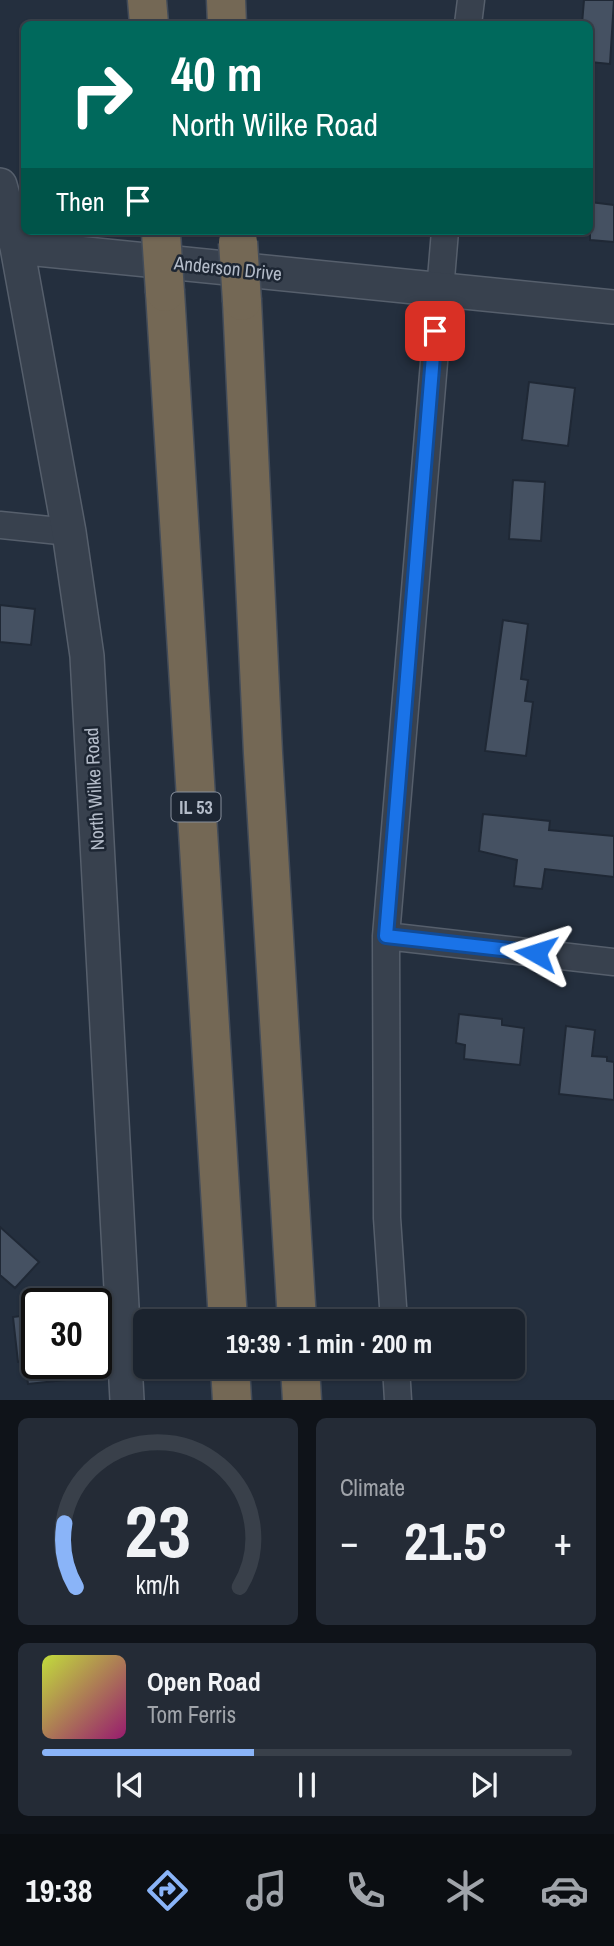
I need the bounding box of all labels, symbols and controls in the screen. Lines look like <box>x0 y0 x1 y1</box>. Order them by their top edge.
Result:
text: 40 m <box>171 40 263 106</box>
icon: right <box>56 49 147 140</box>
text: North Wilke Road <box>171 103 378 146</box>
icon: arrive <box>119 182 157 220</box>
text: Then <box>56 184 105 219</box>
street label: Anderson Drive <box>172 249 283 287</box>
pin <box>405 301 465 361</box>
icon: arrive <box>416 312 454 350</box>
street label: North Wilke Road <box>78 727 110 851</box>
road number: IL 53 <box>172 792 220 822</box>
position arrow <box>499 916 573 990</box>
speed limit sign: 30 <box>21 1288 112 1379</box>
text: 19:39 · 1 min · 200 m <box>226 1326 432 1361</box>
text: Climate <box>340 1472 405 1503</box>
text: 23 <box>125 1483 191 1581</box>
text: 21.5° <box>404 1506 508 1576</box>
text: − <box>340 1516 358 1567</box>
text: + <box>554 1516 572 1567</box>
text: km/h <box>136 1568 180 1602</box>
text: Open Road <box>147 1664 261 1699</box>
text: Tom Ferris <box>147 1699 236 1730</box>
icon: previous <box>111 1766 149 1804</box>
icon: pause <box>288 1766 326 1804</box>
icon: next <box>465 1766 503 1804</box>
icon: directions <box>143 1866 192 1915</box>
icon: music <box>242 1866 291 1915</box>
icon: phone <box>341 1866 390 1915</box>
icon: climate <box>441 1866 490 1915</box>
icon: car <box>540 1866 589 1915</box>
text: 19:38 <box>25 1869 92 1912</box>

